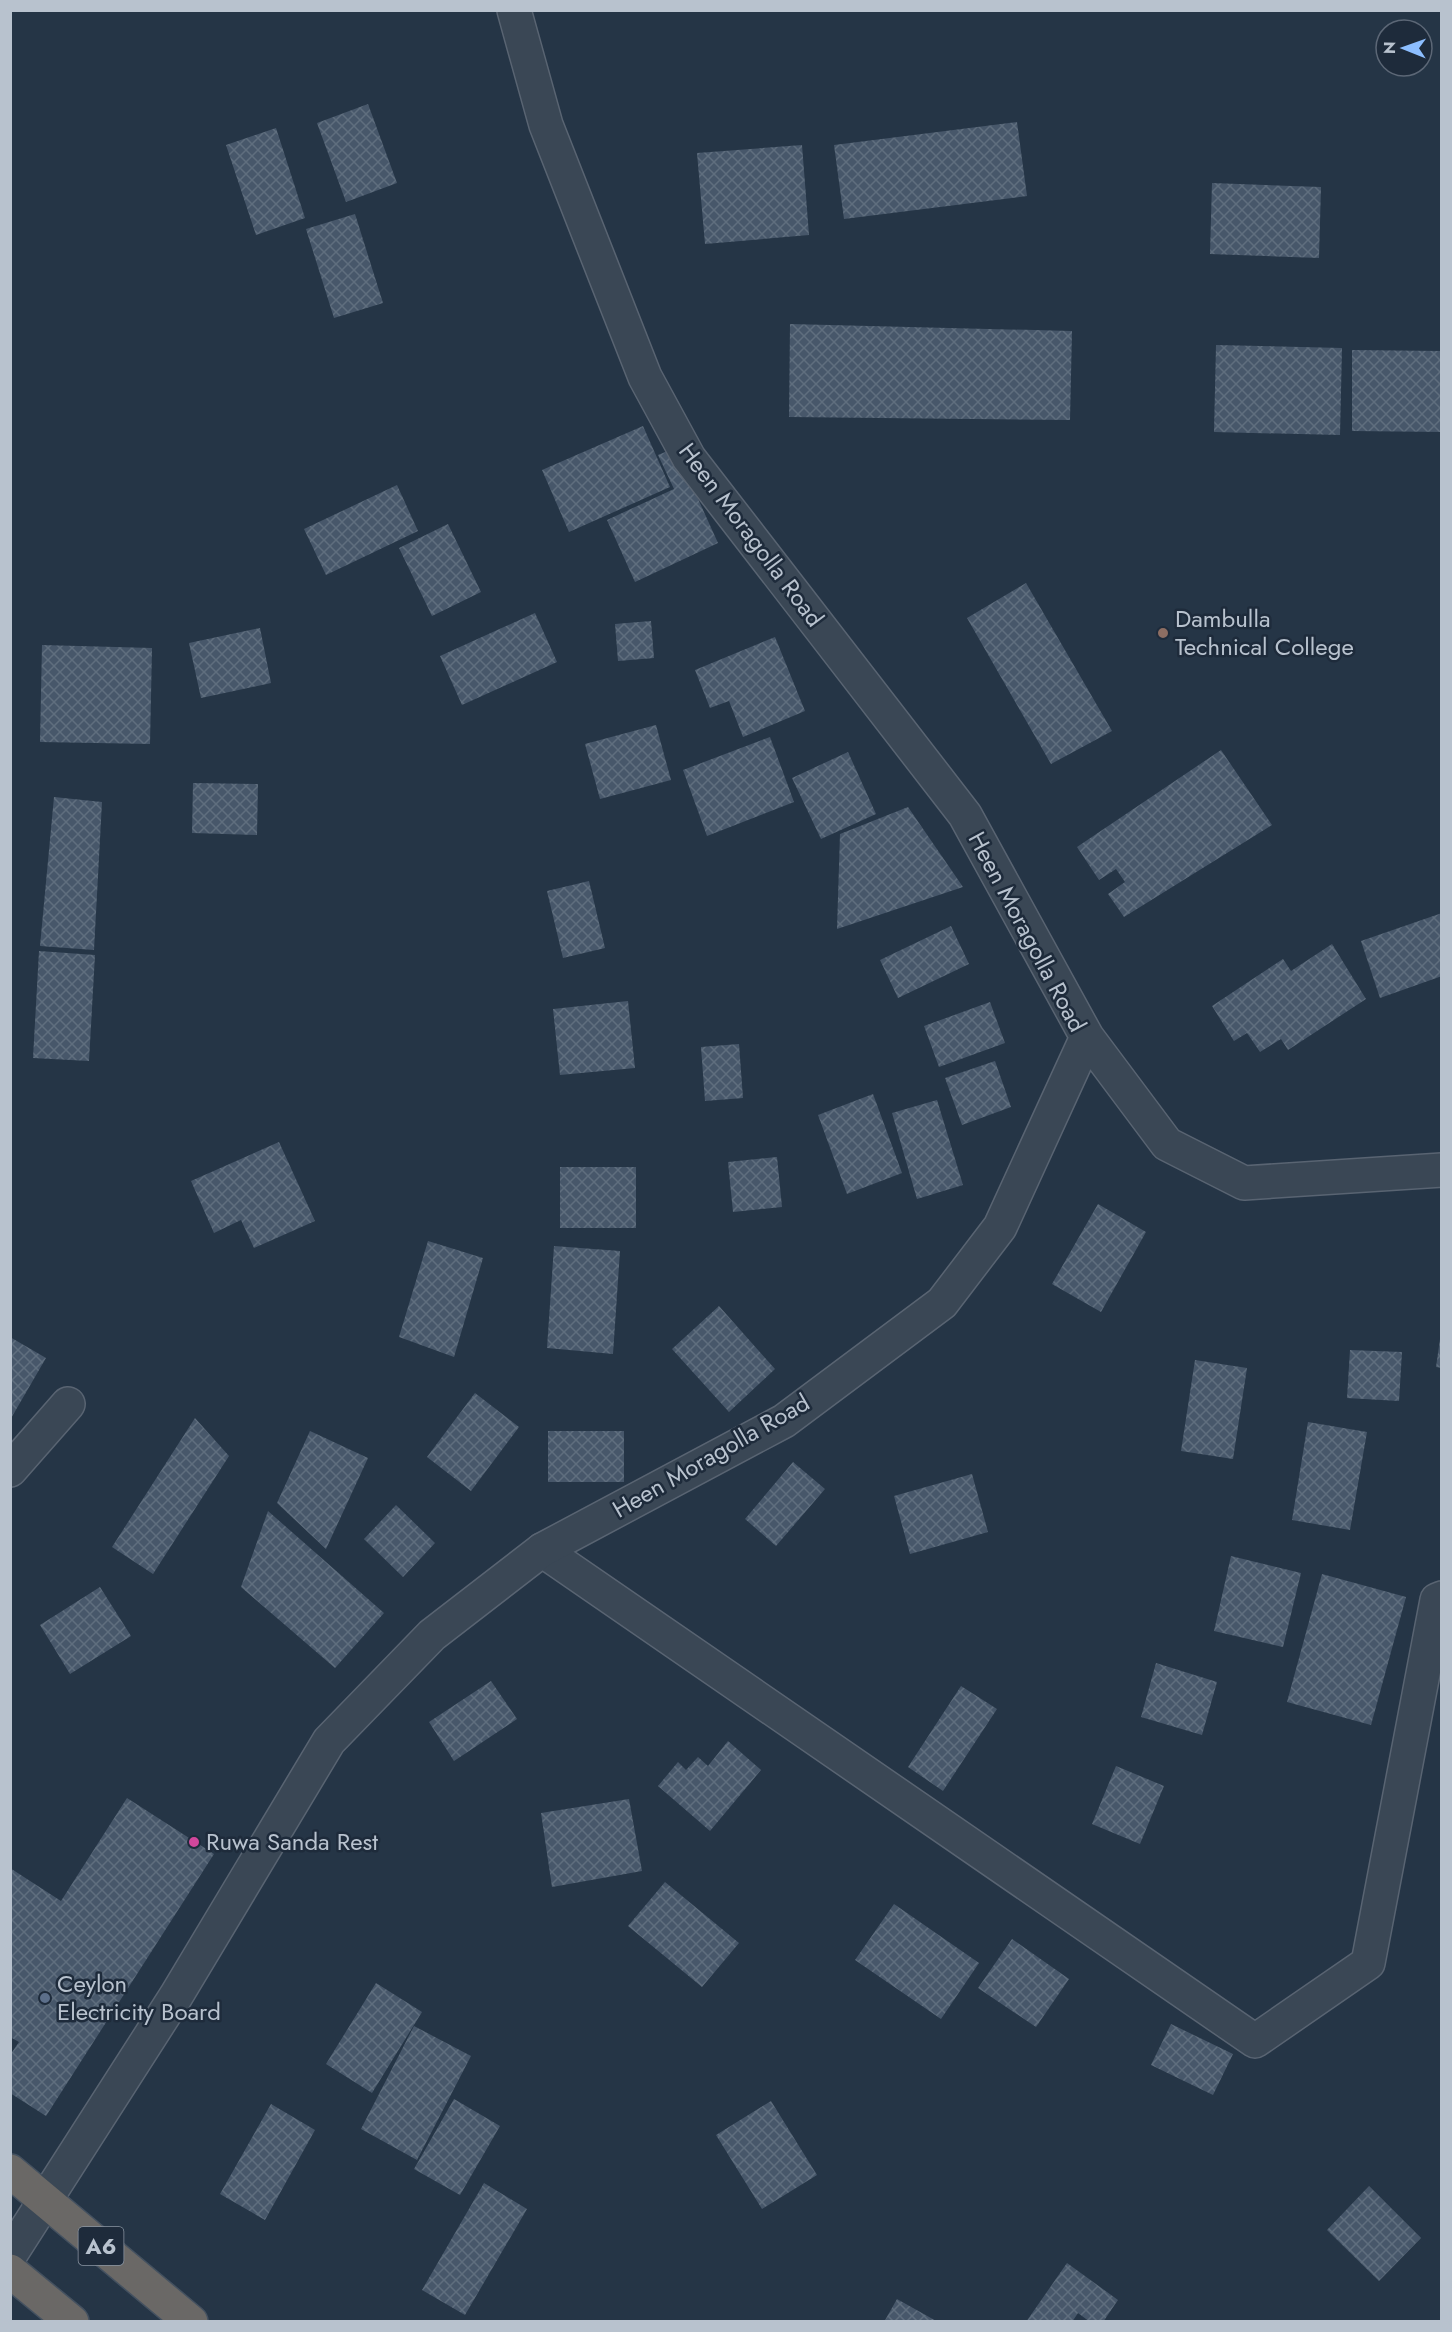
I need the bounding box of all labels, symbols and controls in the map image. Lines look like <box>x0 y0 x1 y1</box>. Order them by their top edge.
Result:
north arrow <box>1374 18 1434 78</box>
text: N <box>1378 41 1401 54</box>
street label: Heen Moragolla Road <box>671 435 832 634</box>
place label: Dambulla Technical College <box>1175 601 1354 664</box>
marker: Dambulla Technical College <box>1156 626 1170 640</box>
street label: Heen Moragolla Road <box>960 825 1095 1038</box>
street label: Heen Moragolla Road <box>606 1385 816 1526</box>
place label: Ruwa Sanda Rest <box>206 1824 378 1859</box>
marker: Ruwa Sanda Rest <box>187 1835 201 1849</box>
place label: Ceylon Electricity Board <box>57 1966 221 2029</box>
marker: Ceylon Electricity Board <box>38 1991 52 2005</box>
road number: A6 <box>78 2227 124 2265</box>

